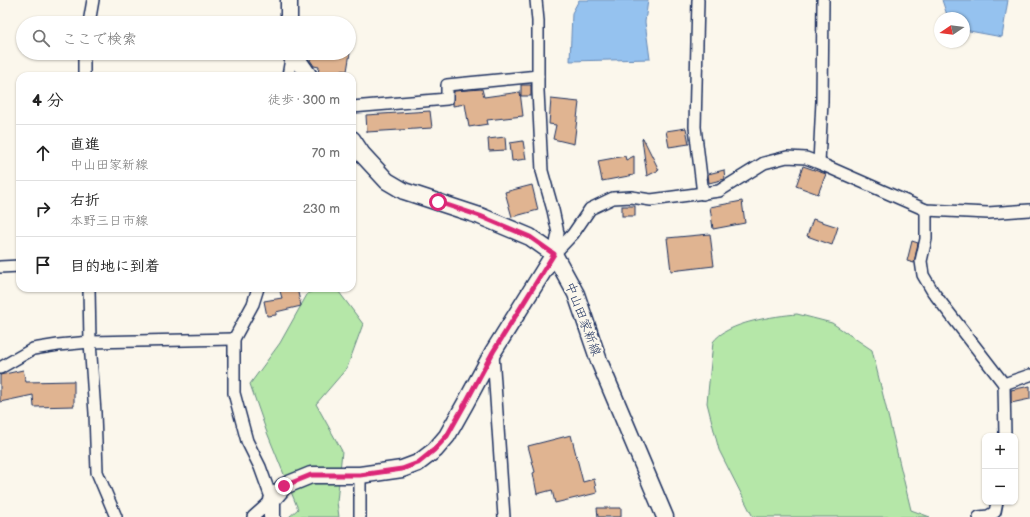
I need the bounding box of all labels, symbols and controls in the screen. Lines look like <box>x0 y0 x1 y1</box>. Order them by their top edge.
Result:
north arrow <box>934 12 970 48</box>
search box <box>16 16 356 60</box>
icon: search <box>30 27 52 49</box>
text: ここで検索 <box>62 30 137 49</box>
text: 4 分 <box>32 91 64 111</box>
text: 徒歩 · 300 m <box>268 92 340 108</box>
text: 直進 <box>70 135 100 154</box>
icon: ahead <box>32 142 54 164</box>
text: 70 m <box>312 145 340 161</box>
text: 中山田家新線 <box>70 157 148 173</box>
text: 右折 <box>70 191 100 210</box>
route start <box>429 193 447 211</box>
icon: right <box>32 198 54 220</box>
text: 230 m <box>303 201 340 217</box>
text: 本野三日市線 <box>70 213 148 229</box>
icon: arrive <box>32 254 54 276</box>
text: 目的地に到着 <box>70 257 160 276</box>
street label: 中山田家新線 <box>562 280 605 359</box>
map controls <box>982 433 1018 505</box>
button: + <box>982 433 1018 469</box>
button: − <box>982 469 1018 505</box>
route end <box>275 477 293 495</box>

